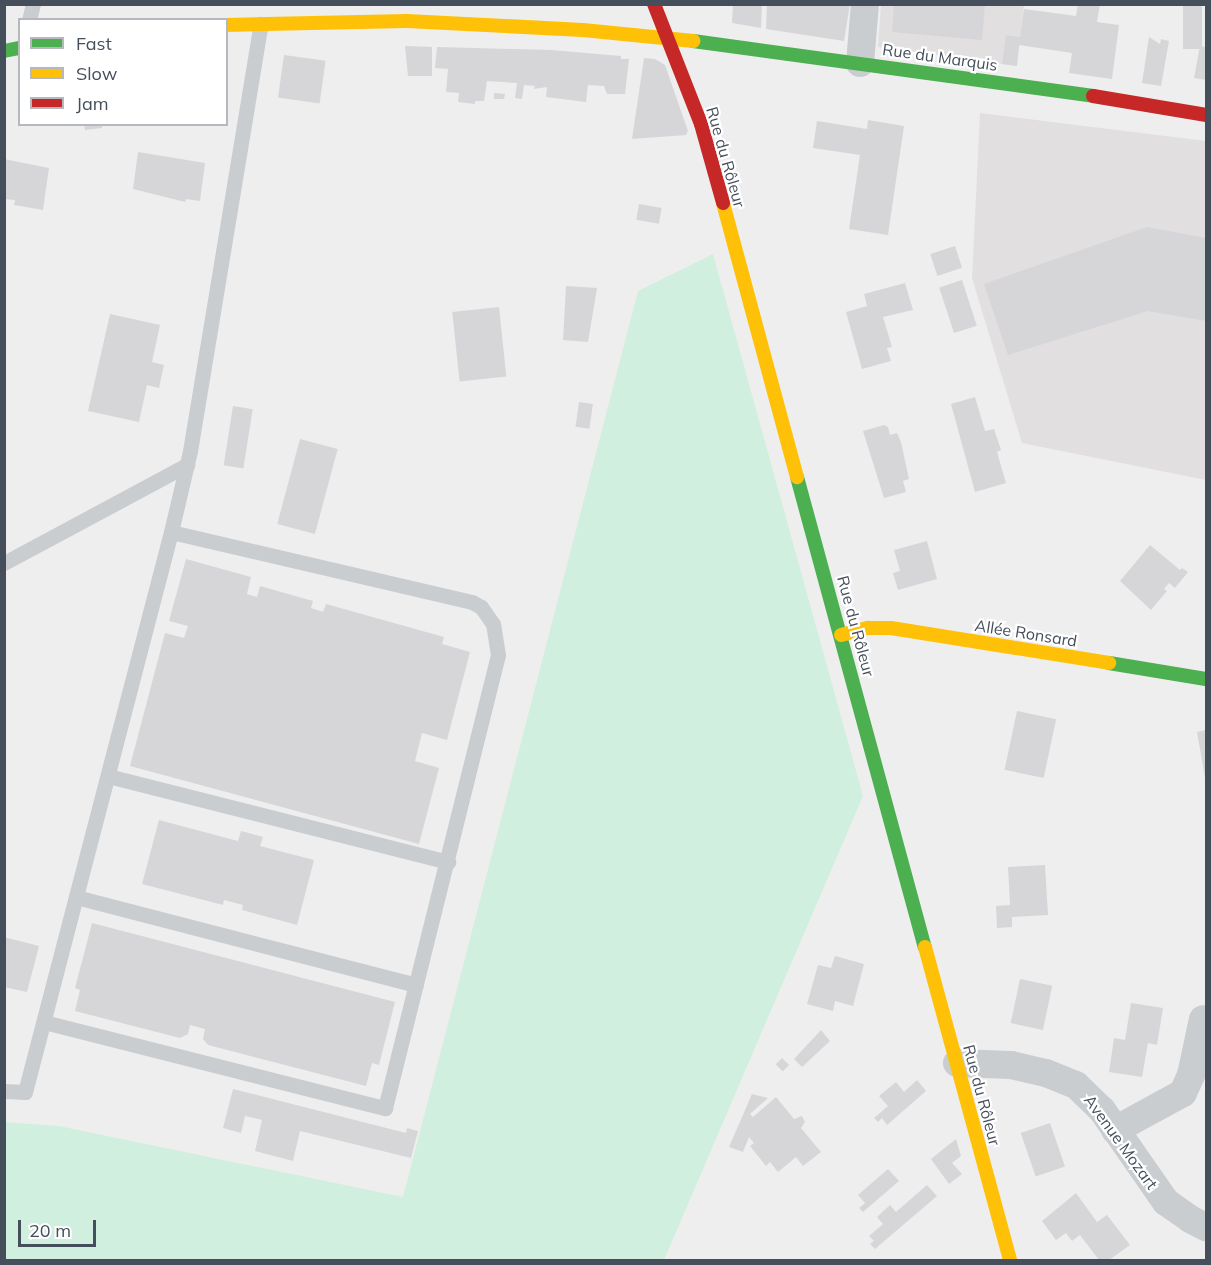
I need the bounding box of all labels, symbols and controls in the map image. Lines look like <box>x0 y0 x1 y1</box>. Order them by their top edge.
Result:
legend <box>18 18 228 126</box>
text: Fast <box>76 32 112 55</box>
street label: Rue du Marquis <box>881 39 999 75</box>
text: Slow <box>76 62 117 85</box>
text: Jam <box>76 92 109 115</box>
street label: Rue du Rôleur <box>702 104 750 210</box>
street label: Rue du Rôleur <box>833 573 879 679</box>
street label: Allée Ronsard <box>974 615 1078 651</box>
street label: Rue du Rôleur <box>959 1042 1005 1148</box>
street label: Avenue Mozart <box>1080 1091 1162 1193</box>
scale bar <box>21 1208 99 1246</box>
text: 20 m <box>29 1219 71 1242</box>

